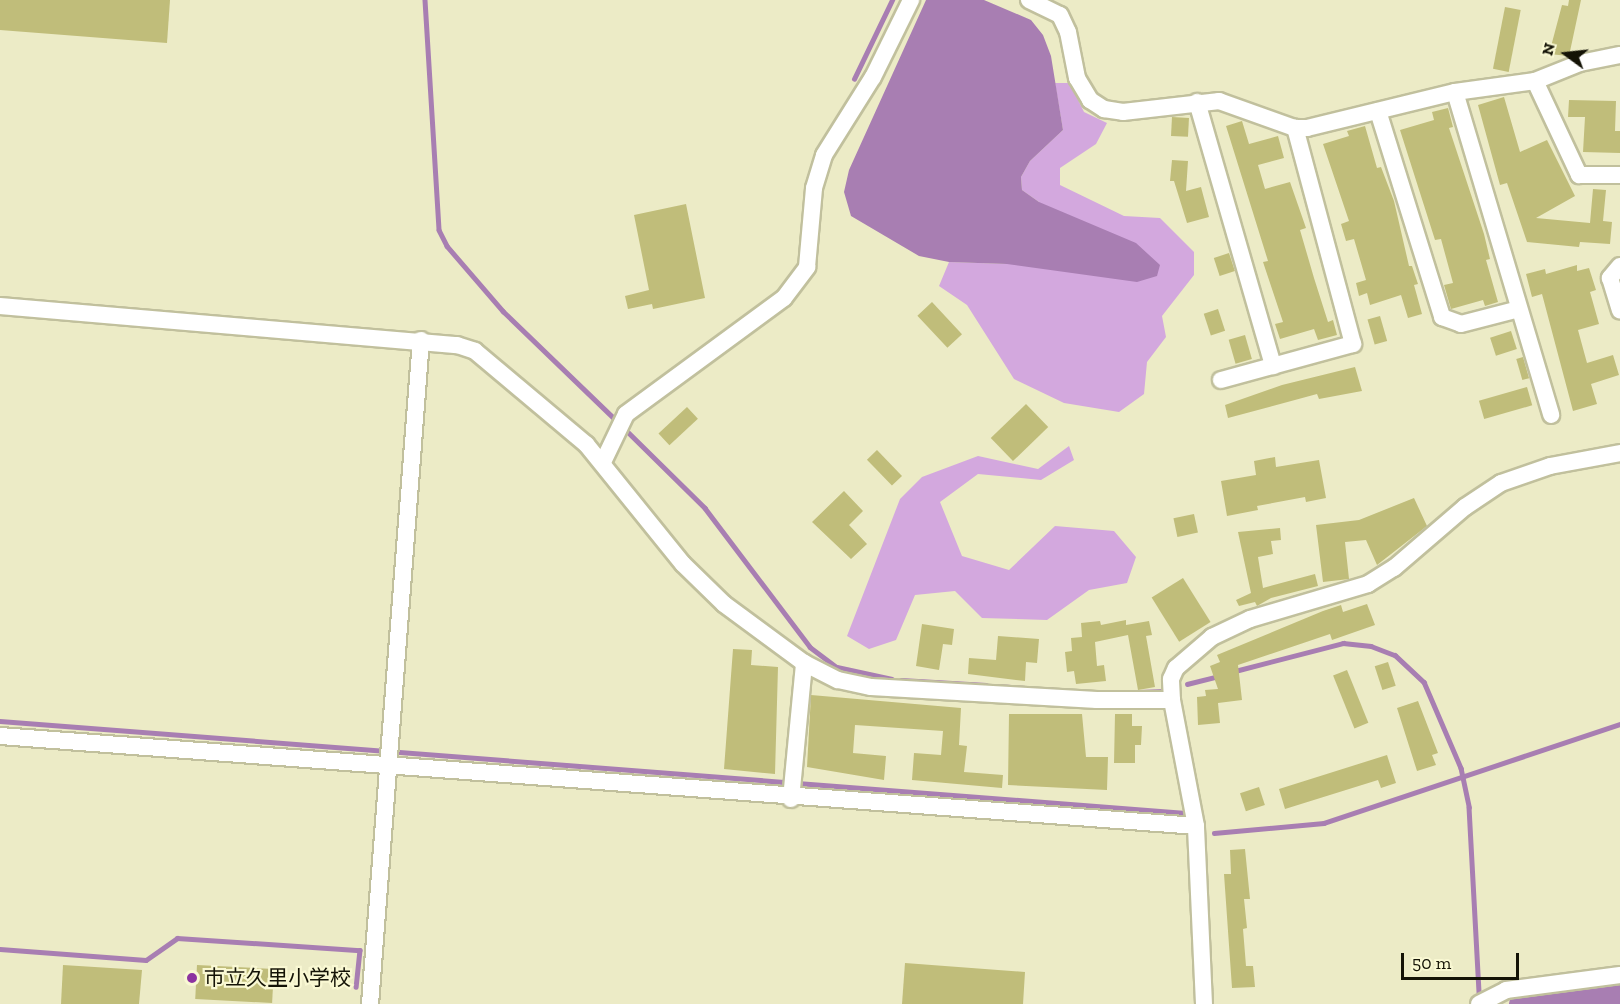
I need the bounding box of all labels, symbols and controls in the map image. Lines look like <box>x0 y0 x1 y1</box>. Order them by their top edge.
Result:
north arrow <box>1536 24 1596 84</box>
text: N <box>1537 41 1559 58</box>
scale bar <box>1404 941 1522 979</box>
text: 50 m <box>1412 952 1451 974</box>
place label: 市立久里小学校 <box>204 965 351 991</box>
marker: 市立久里小学校 <box>185 971 199 985</box>

